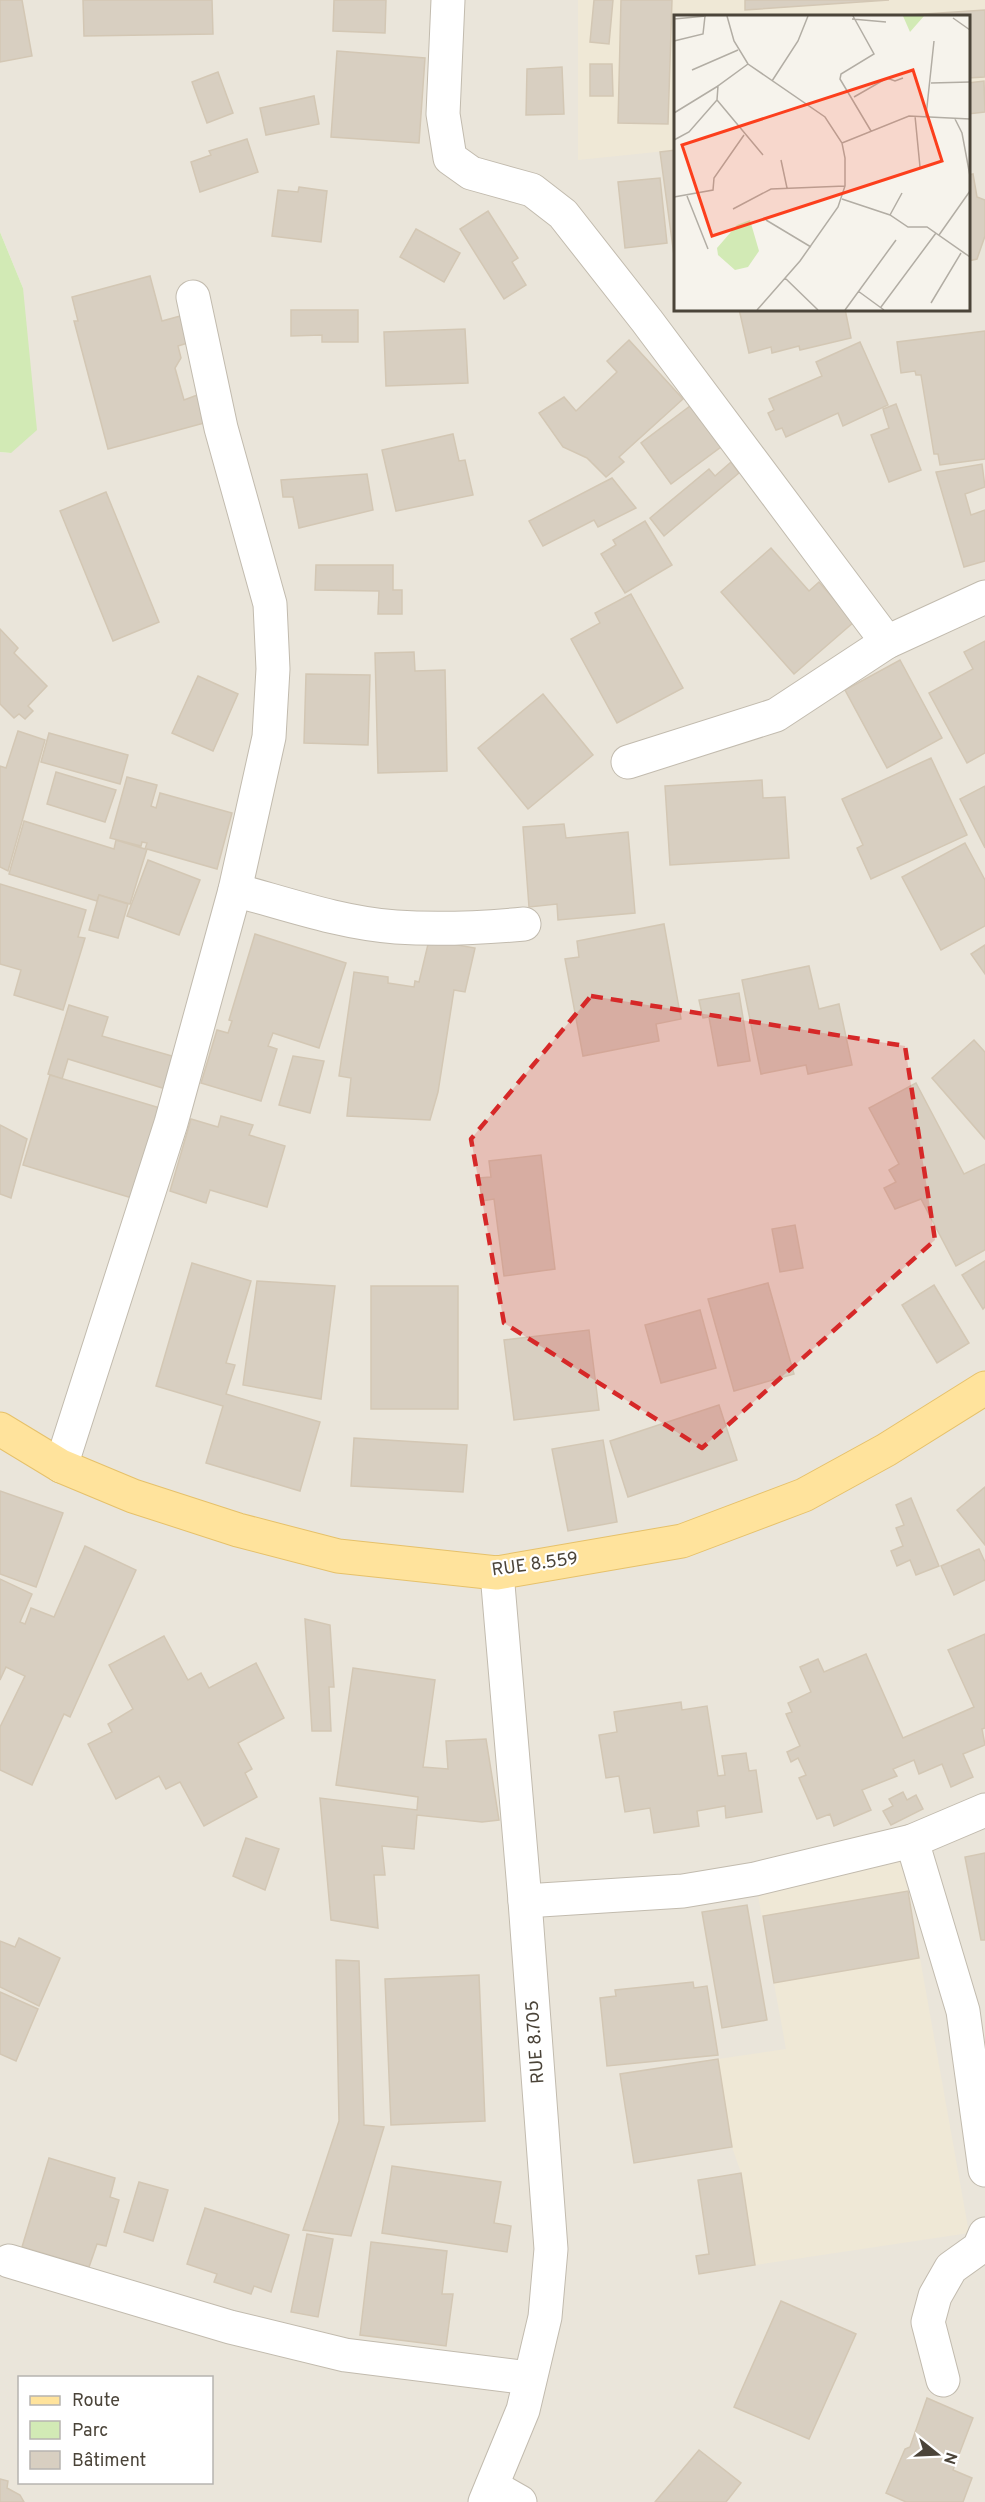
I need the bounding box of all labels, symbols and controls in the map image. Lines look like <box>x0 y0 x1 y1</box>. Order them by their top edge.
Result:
inset map <box>674 15 970 310</box>
street label: RUE 8.559 <box>490 1548 580 1582</box>
street label: RUE 8.705 <box>522 1999 550 2085</box>
legend <box>18 2376 213 2484</box>
text: Route <box>72 2390 120 2413</box>
text: Parc <box>72 2420 108 2443</box>
north arrow <box>907 2424 967 2484</box>
text: N <box>938 2449 961 2467</box>
text: Bâtiment <box>72 2450 146 2473</box>

